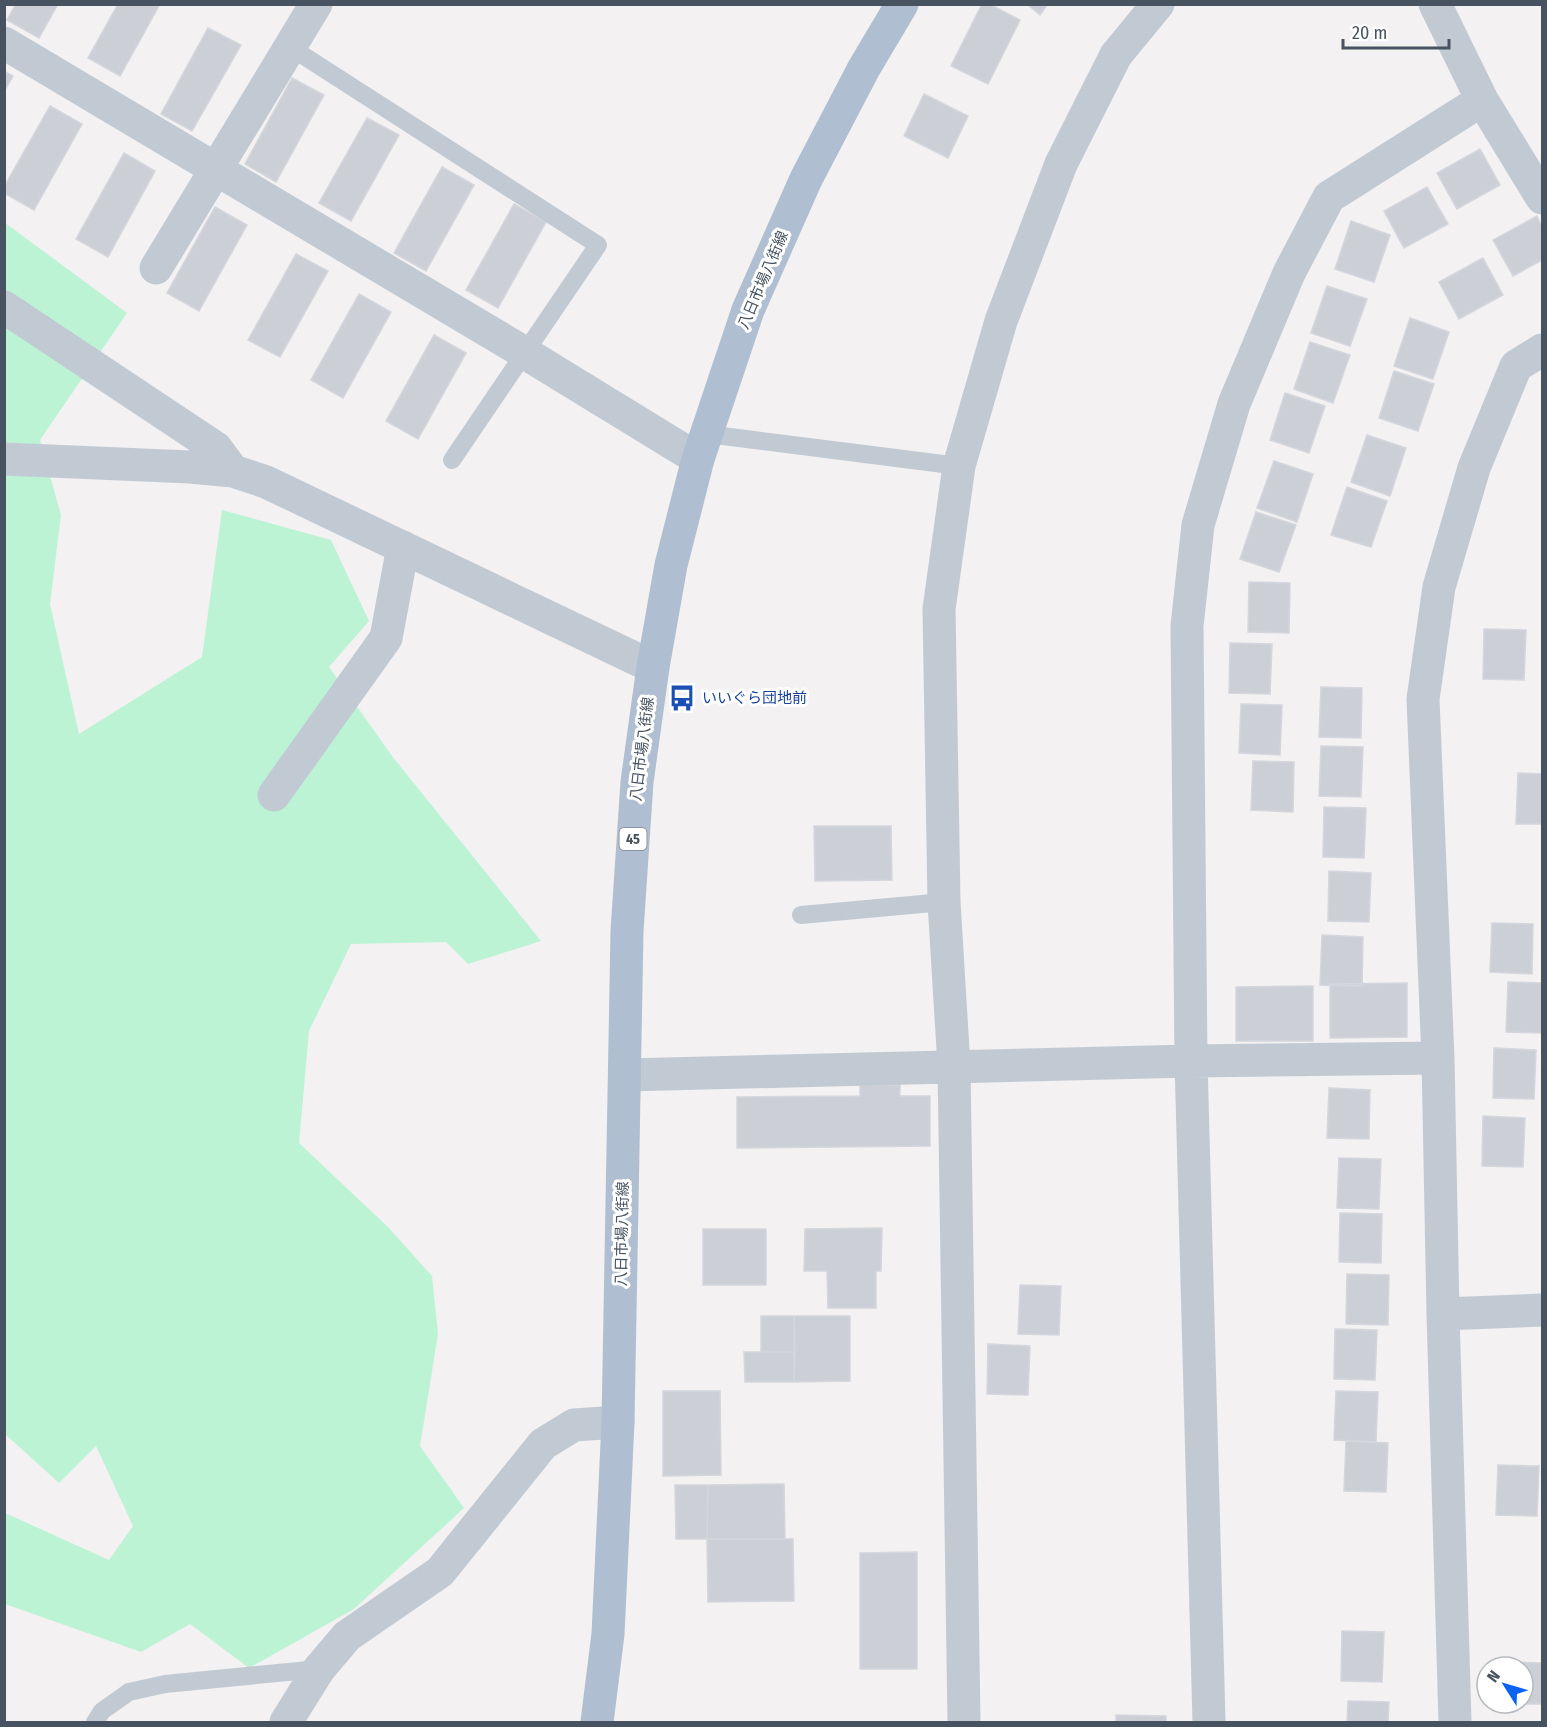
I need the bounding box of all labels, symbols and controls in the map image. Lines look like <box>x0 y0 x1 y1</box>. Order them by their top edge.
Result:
scale bar <box>1343 12 1450 50</box>
text: 20 m <box>1352 22 1387 44</box>
street label: 八日市場八街線 <box>734 228 792 332</box>
bus stop icon: いいぐら団地前 <box>667 683 697 713</box>
place label: いいぐら団地前 <box>702 689 807 707</box>
street label: 八日市場八街線 <box>627 696 657 802</box>
road number: 45 <box>620 828 646 850</box>
street label: 八日市場八街線 <box>612 1181 632 1287</box>
north arrow <box>1475 1655 1535 1715</box>
text: N <box>1483 1667 1504 1686</box>

